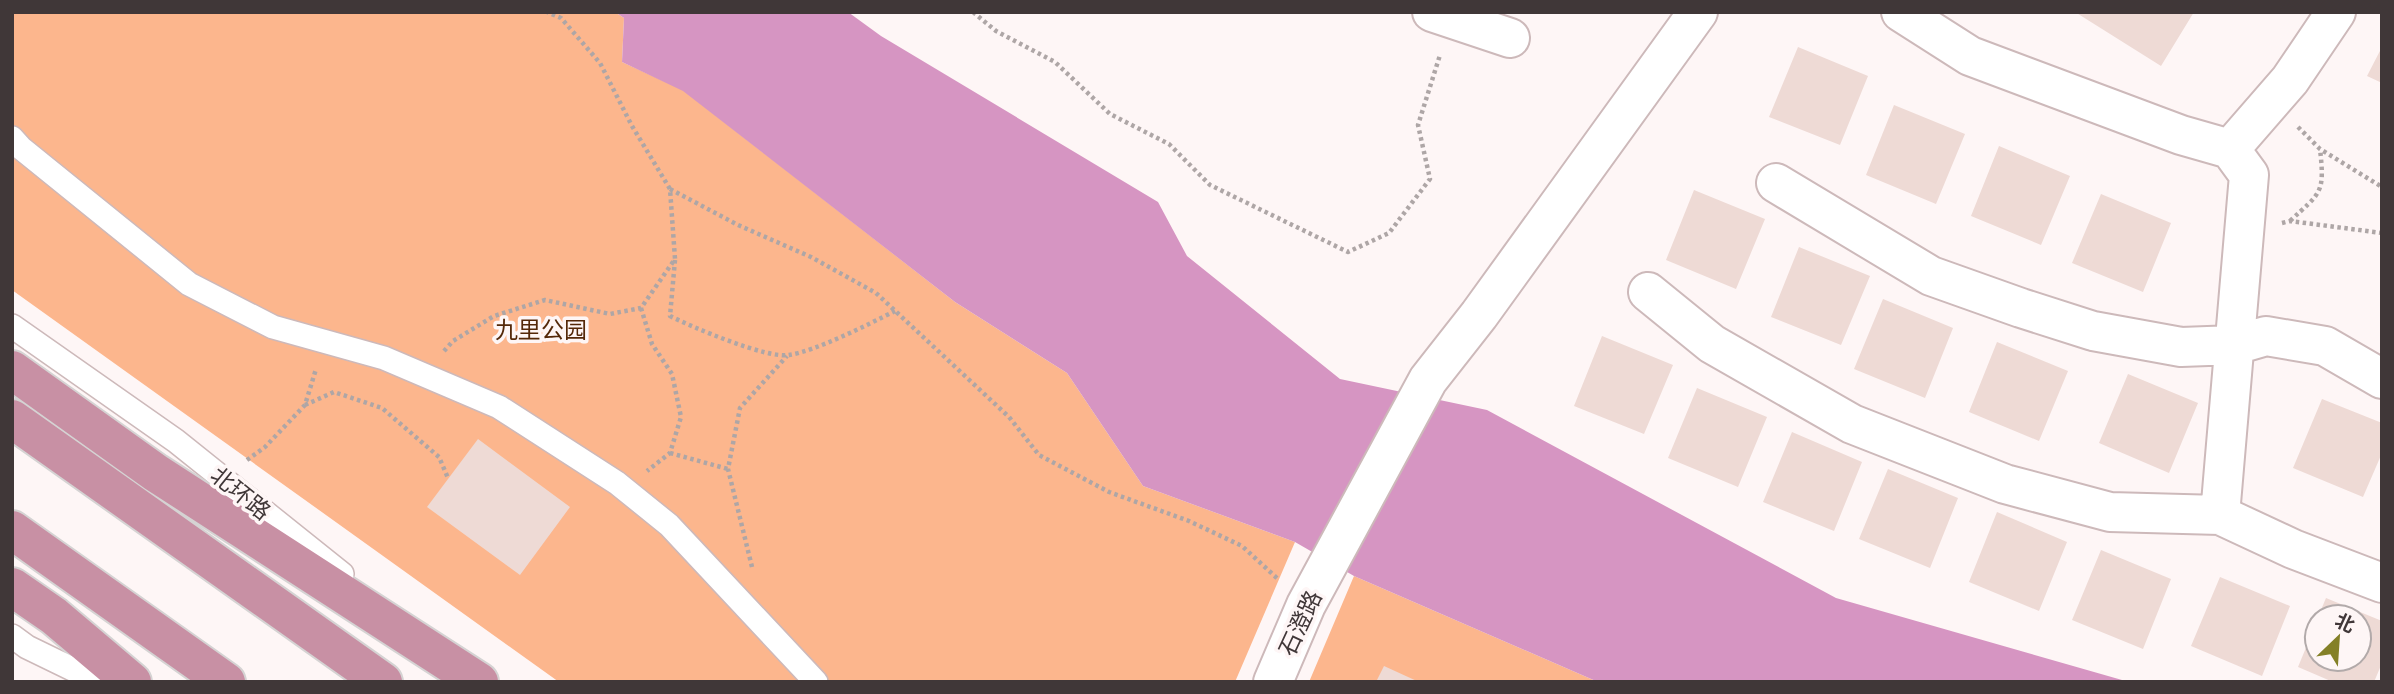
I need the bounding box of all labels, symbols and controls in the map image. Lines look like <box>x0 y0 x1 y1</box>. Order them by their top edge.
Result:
park label: 九里公园 <box>495 314 587 345</box>
street label: 北环路 <box>204 459 278 527</box>
street label: 石澄路 <box>1271 585 1329 661</box>
north arrow <box>2303 603 2373 673</box>
text: 北 <box>2331 607 2359 638</box>

